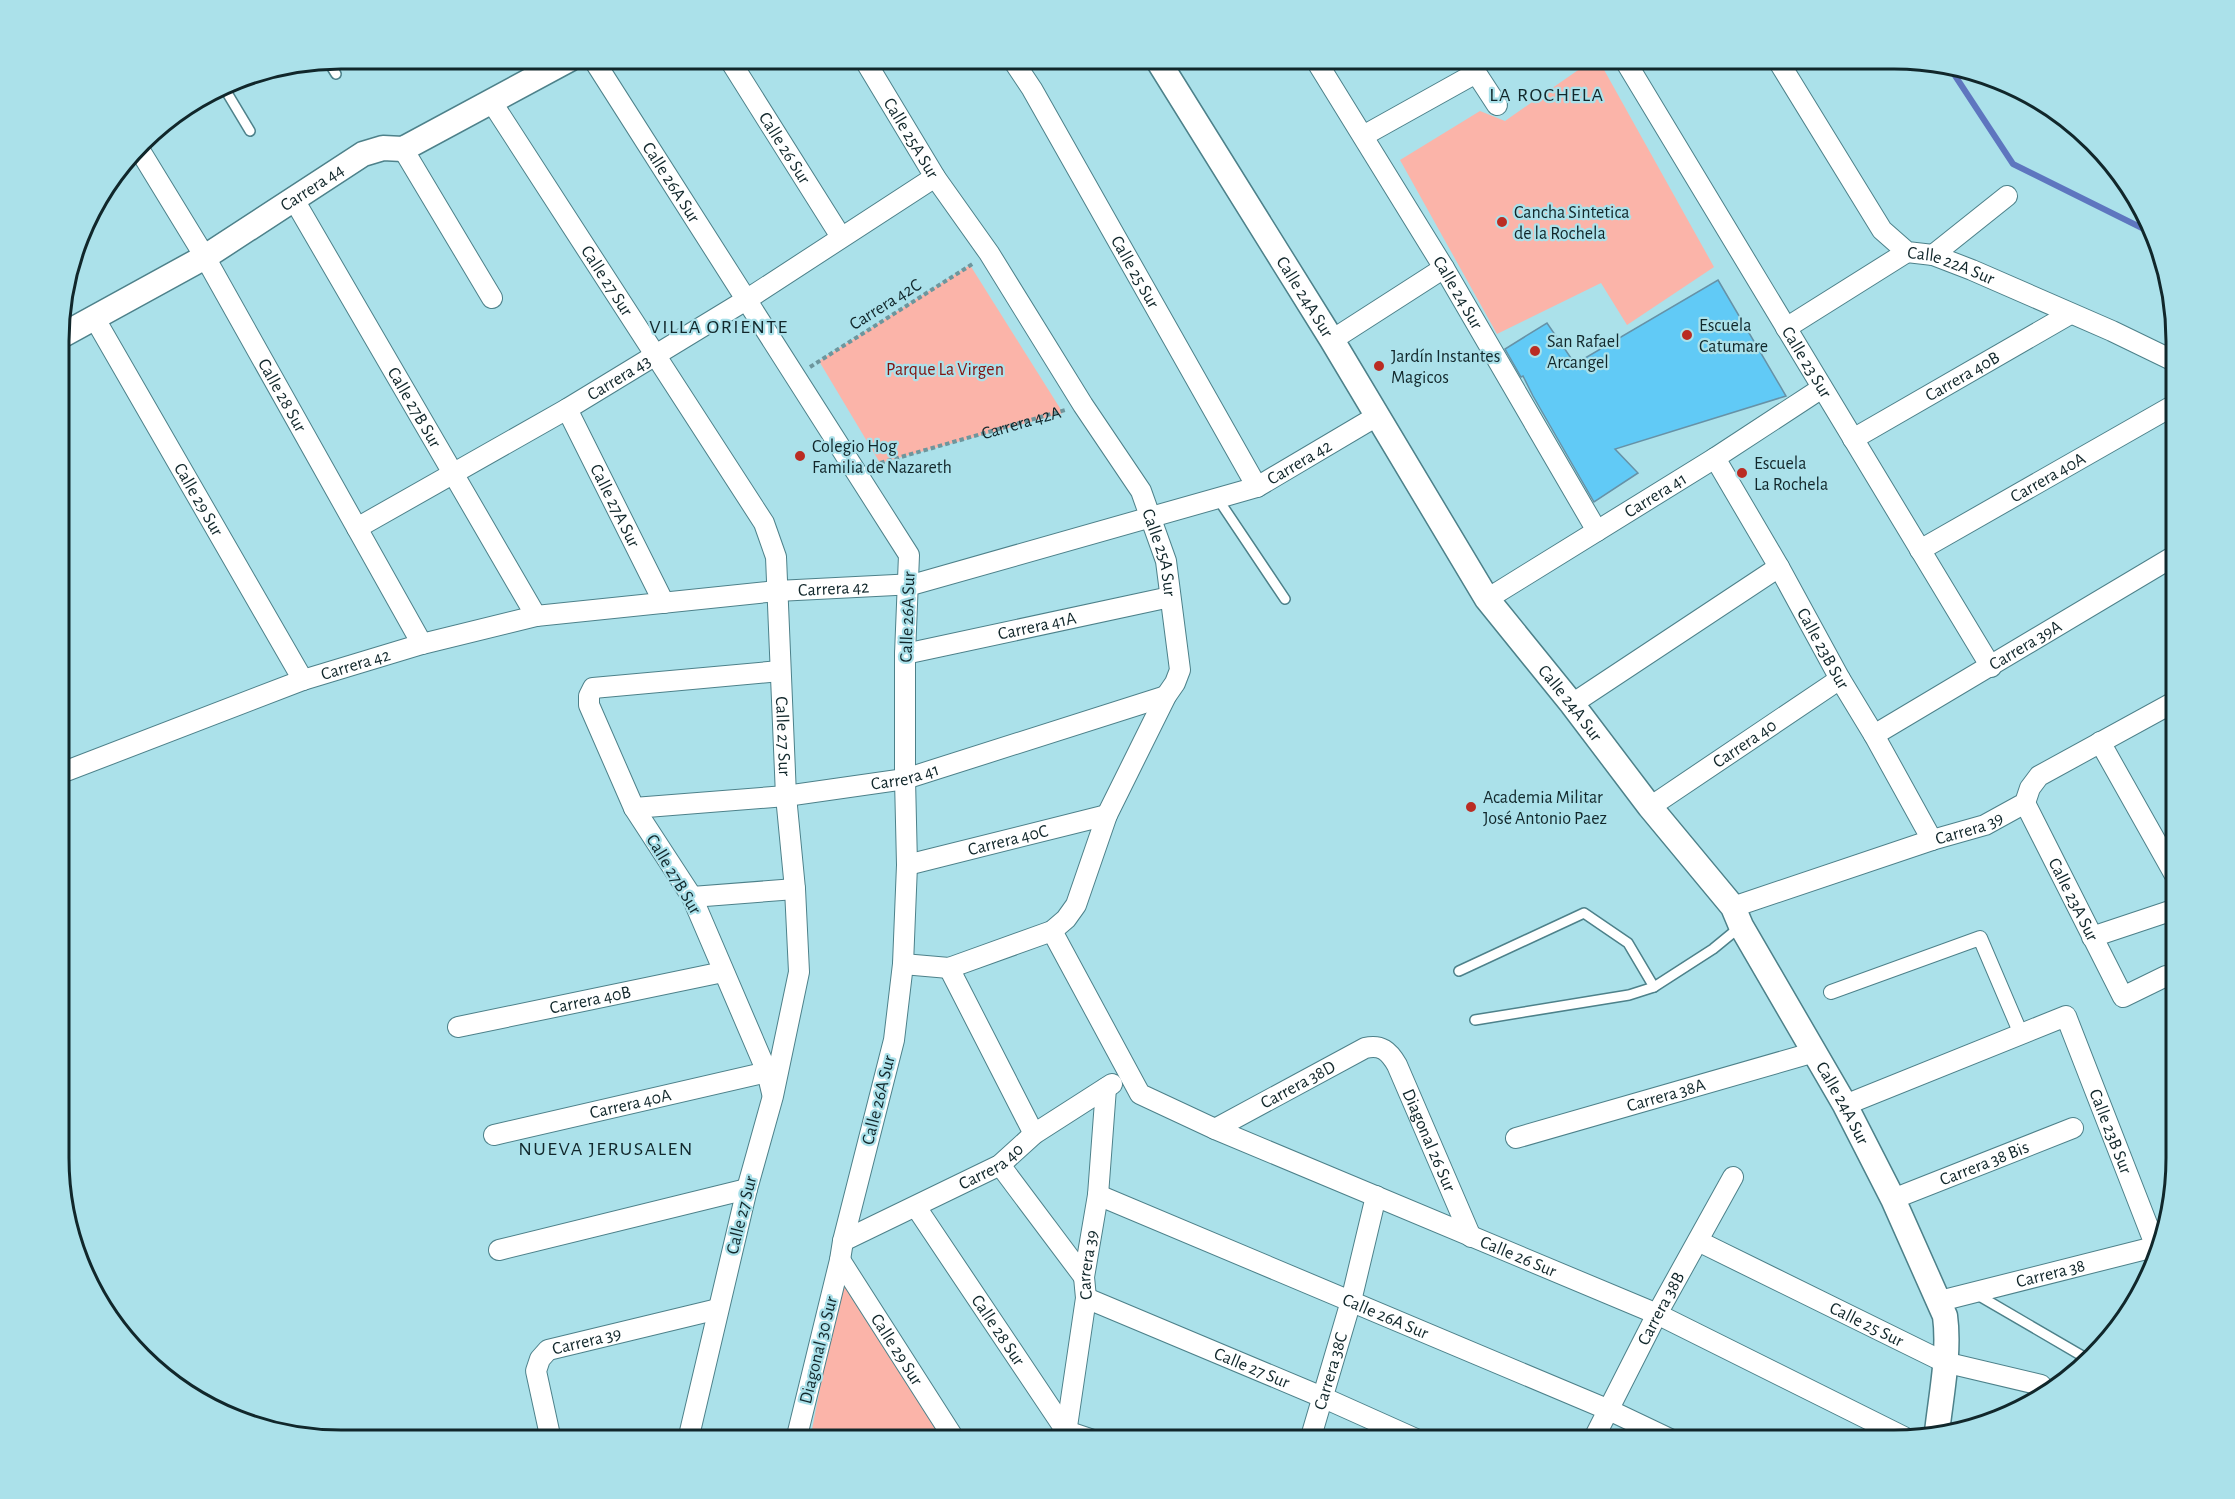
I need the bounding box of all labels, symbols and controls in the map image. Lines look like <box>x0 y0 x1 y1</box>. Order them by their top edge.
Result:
district label: LA ROCHELA <box>1489 85 1605 105</box>
street label: Calle 25A Sur <box>880 95 942 182</box>
street label: Calle 26 Sur <box>755 109 813 188</box>
street label: Calle 26A Sur <box>638 139 703 226</box>
street label: Carrera 44 <box>278 161 348 215</box>
place label: Cancha Sintetica de la Rochela <box>1514 204 1629 243</box>
marker: Cancha Sintetica de la Rochela <box>1495 215 1509 229</box>
street label: Calle 25 Sur <box>1107 233 1162 312</box>
street label: Calle 27 Sur <box>577 243 636 320</box>
street label: Calle 22A Sur <box>1906 244 1997 289</box>
street label: Calle 24 Sur <box>1429 253 1486 333</box>
street label: Calle 24A Sur <box>1272 254 1336 341</box>
street label: Carrera 42C <box>847 276 924 334</box>
district label: VILLA ORIENTE <box>649 317 789 337</box>
place label: Escuela Catumare <box>1699 317 1768 356</box>
street label: Calle 23 Sur <box>1778 324 1835 402</box>
marker: Escuela Catumare <box>1680 328 1694 342</box>
place label: San Rafael Arcangel <box>1547 333 1620 372</box>
marker: San Rafael Arcangel <box>1528 344 1542 358</box>
place label: Jardín Instantes Magicos <box>1391 348 1500 387</box>
street label: Carrera 40B <box>1923 349 2003 405</box>
street label: Carrera 43 <box>585 352 654 404</box>
street label: Calle 28 Sur <box>254 356 309 436</box>
marker: Jardín Instantes Magicos <box>1372 359 1386 373</box>
park label: Parque La Virgen <box>886 361 1004 379</box>
street label: Calle 27B Sur <box>383 364 444 451</box>
street label: Carrera 42A <box>980 403 1064 443</box>
street label: Carrera 42 <box>1264 437 1335 489</box>
place label: Colegio Hog Familia de Nazareth <box>812 438 952 477</box>
marker: Colegio Hog Familia de Nazareth <box>793 449 807 463</box>
street label: Carrera 40A <box>2008 449 2089 506</box>
place label: Escuela La Rochela <box>1754 455 1828 494</box>
street label: Calle 29 Sur <box>170 460 226 539</box>
street label: Calle 27A Sur <box>586 462 643 551</box>
marker: Escuela La Rochela <box>1735 466 1749 480</box>
street label: Carrera 41 <box>1622 470 1690 522</box>
street label: Calle 25A Sur <box>1138 507 1178 598</box>
street label: Calle 26A Sur <box>897 571 919 663</box>
street label: Carrera 42 <box>798 578 870 600</box>
street label: Calle 23B Sur <box>1793 605 1852 693</box>
street label: Carrera 41A <box>996 609 1079 644</box>
street label: Carrera 39A <box>1986 617 2065 674</box>
street label: Carrera 42 <box>319 646 392 684</box>
street label: Calle 24A Sur <box>1534 662 1605 745</box>
street label: Calle 27 Sur <box>772 696 793 777</box>
street label: Carrera 40 <box>1710 716 1780 772</box>
street label: Carrera 41 <box>870 761 941 794</box>
place label: Academia Militar José Antonio Paez <box>1483 789 1607 828</box>
marker: Academia Militar José Antonio Paez <box>1464 800 1478 814</box>
street label: Carrera 39 <box>1934 809 2007 849</box>
street label: Carrera 40C <box>966 822 1050 859</box>
street label: Calle 27B Sur <box>642 832 704 918</box>
street label: Calle 23A Sur <box>2044 856 2101 944</box>
street label: Carrera 40B <box>548 983 632 1018</box>
street label: Calle 26A Sur <box>859 1054 899 1147</box>
street label: Carrera 38D <box>1258 1058 1339 1113</box>
street label: Calle 24A Sur <box>1812 1059 1872 1148</box>
street label: Carrera 38A <box>1625 1076 1708 1116</box>
street label: Carrera 40A <box>588 1086 674 1123</box>
street label: Diagonal 26 Sur <box>1398 1086 1458 1195</box>
street label: Calle 23B Sur <box>2085 1087 2135 1177</box>
street label: Carrera 38 Bis <box>1937 1138 2032 1190</box>
district label: NUEVA JERUSALEN <box>518 1139 694 1159</box>
street label: Carrera 40 <box>956 1140 1027 1193</box>
street label: Calle 27 Sur <box>724 1174 760 1256</box>
street label: Carrera 39 <box>1076 1229 1102 1300</box>
street label: Calle 26 Sur <box>1477 1233 1559 1281</box>
street label: Carrera 38 <box>2014 1257 2087 1291</box>
street label: Carrera 38B <box>1635 1269 1688 1348</box>
street label: Calle 26A Sur <box>1340 1291 1431 1343</box>
street label: Calle 28 Sur <box>968 1292 1028 1369</box>
street label: Diagonal 30 Sur <box>797 1295 841 1406</box>
street label: Calle 25 Sur <box>1826 1299 1906 1351</box>
street label: Calle 29 Sur <box>867 1311 926 1389</box>
street label: Carrera 39 <box>551 1325 623 1359</box>
street label: Carrera 38C <box>1311 1330 1351 1412</box>
street label: Calle 27 Sur <box>1211 1345 1292 1392</box>

